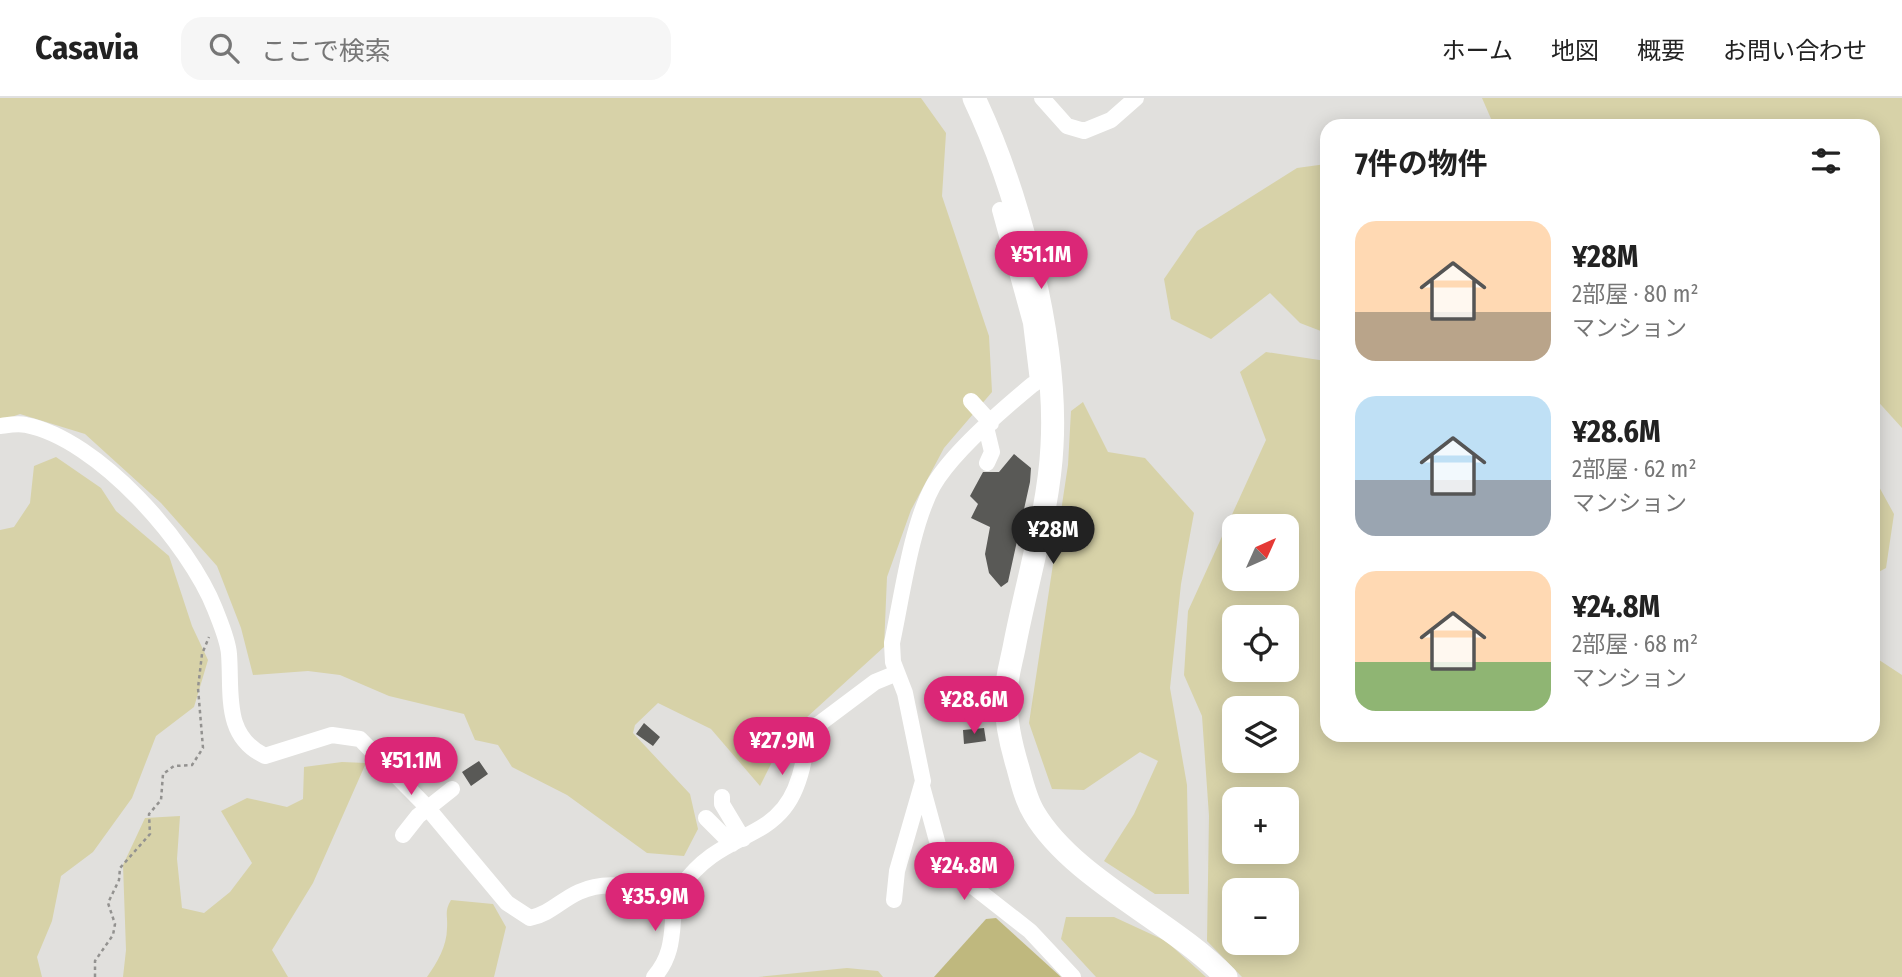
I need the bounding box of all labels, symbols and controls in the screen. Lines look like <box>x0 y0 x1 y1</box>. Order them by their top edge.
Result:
search box <box>181 17 671 80</box>
text: Casavia <box>35 28 139 68</box>
icon: search <box>205 29 243 67</box>
text: ここで検索 <box>261 36 391 67</box>
text: ホーム <box>1442 37 1513 65</box>
text: 地図 <box>1551 37 1599 65</box>
text: 概要 <box>1637 37 1685 65</box>
text: お問い合わせ <box>1723 37 1867 65</box>
icon: filters <box>1807 142 1845 180</box>
text: 7件の物件 <box>1355 146 1488 182</box>
pin: ¥51.1M <box>984 232 1098 291</box>
text: ¥28M <box>1572 239 1638 275</box>
text: ¥51.1M <box>1011 240 1071 268</box>
icon: home <box>1411 249 1495 333</box>
text: 2部屋 · 80 m² <box>1572 280 1699 308</box>
text: マンション <box>1572 314 1687 342</box>
text: ¥28.6M <box>1572 414 1661 450</box>
icon: home <box>1411 424 1495 508</box>
text: 2部屋 · 62 m² <box>1572 455 1696 483</box>
text: マンション <box>1572 489 1687 517</box>
pin: ¥28M <box>1012 506 1094 566</box>
north arrow <box>1222 514 1298 592</box>
map controls <box>1222 514 1299 955</box>
text: ¥28M <box>1028 515 1078 543</box>
text: ¥24.8M <box>1572 589 1660 625</box>
icon: home <box>1411 599 1495 683</box>
button: locate <box>1222 605 1299 682</box>
text: 2部屋 · 68 m² <box>1572 630 1698 658</box>
text: マンション <box>1572 664 1687 692</box>
pin: ¥28.6M <box>917 676 1031 736</box>
text: ¥28.6M <box>940 685 1008 713</box>
button: layers <box>1222 696 1299 773</box>
pin: ¥27.9M <box>725 718 839 777</box>
text: ¥27.9M <box>749 726 815 754</box>
pin: ¥51.1M <box>354 738 468 797</box>
text: ¥51.1M <box>381 746 441 774</box>
button: + <box>1222 787 1299 864</box>
pin: ¥24.8M <box>907 842 1021 902</box>
text: ¥24.8M <box>930 851 998 879</box>
pin: ¥35.9M <box>598 874 712 933</box>
button: − <box>1222 878 1299 955</box>
text: ¥35.9M <box>621 882 689 910</box>

